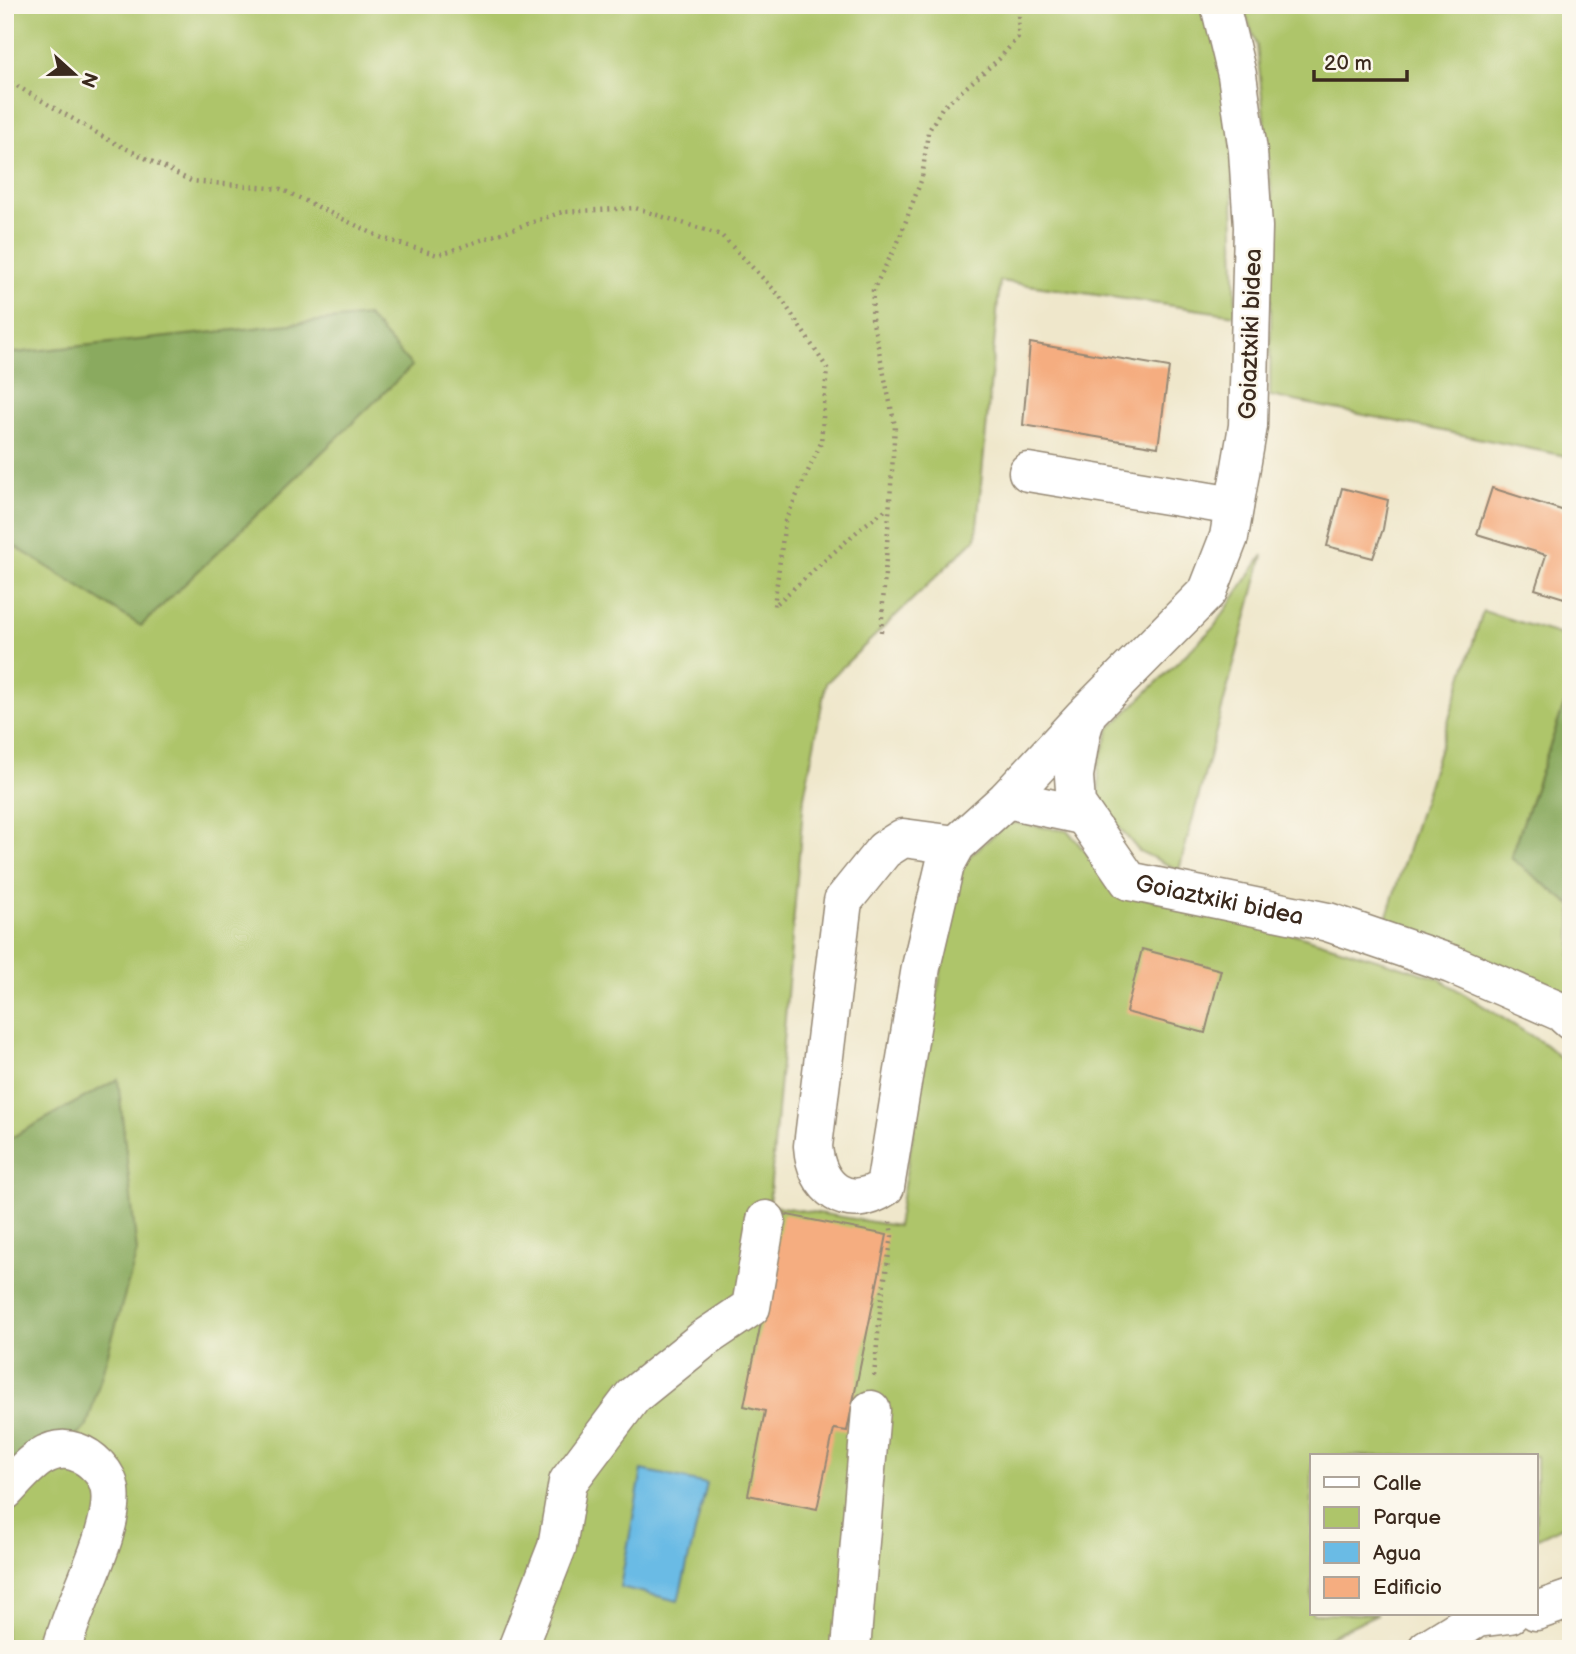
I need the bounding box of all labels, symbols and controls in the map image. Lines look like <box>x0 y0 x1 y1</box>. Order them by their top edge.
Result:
north arrow <box>38 38 108 108</box>
scale bar <box>1314 38 1406 82</box>
text: 20 m <box>1324 51 1372 76</box>
text: N <box>75 69 102 90</box>
street label: Goiaztxiki bidea <box>1233 248 1268 420</box>
street label: Goiaztxiki bidea <box>1133 869 1306 932</box>
legend <box>1310 1454 1538 1616</box>
text: Calle <box>1373 1471 1422 1496</box>
text: Parque <box>1373 1505 1441 1530</box>
text: Agua <box>1373 1541 1421 1566</box>
text: Edificio <box>1373 1575 1442 1600</box>

